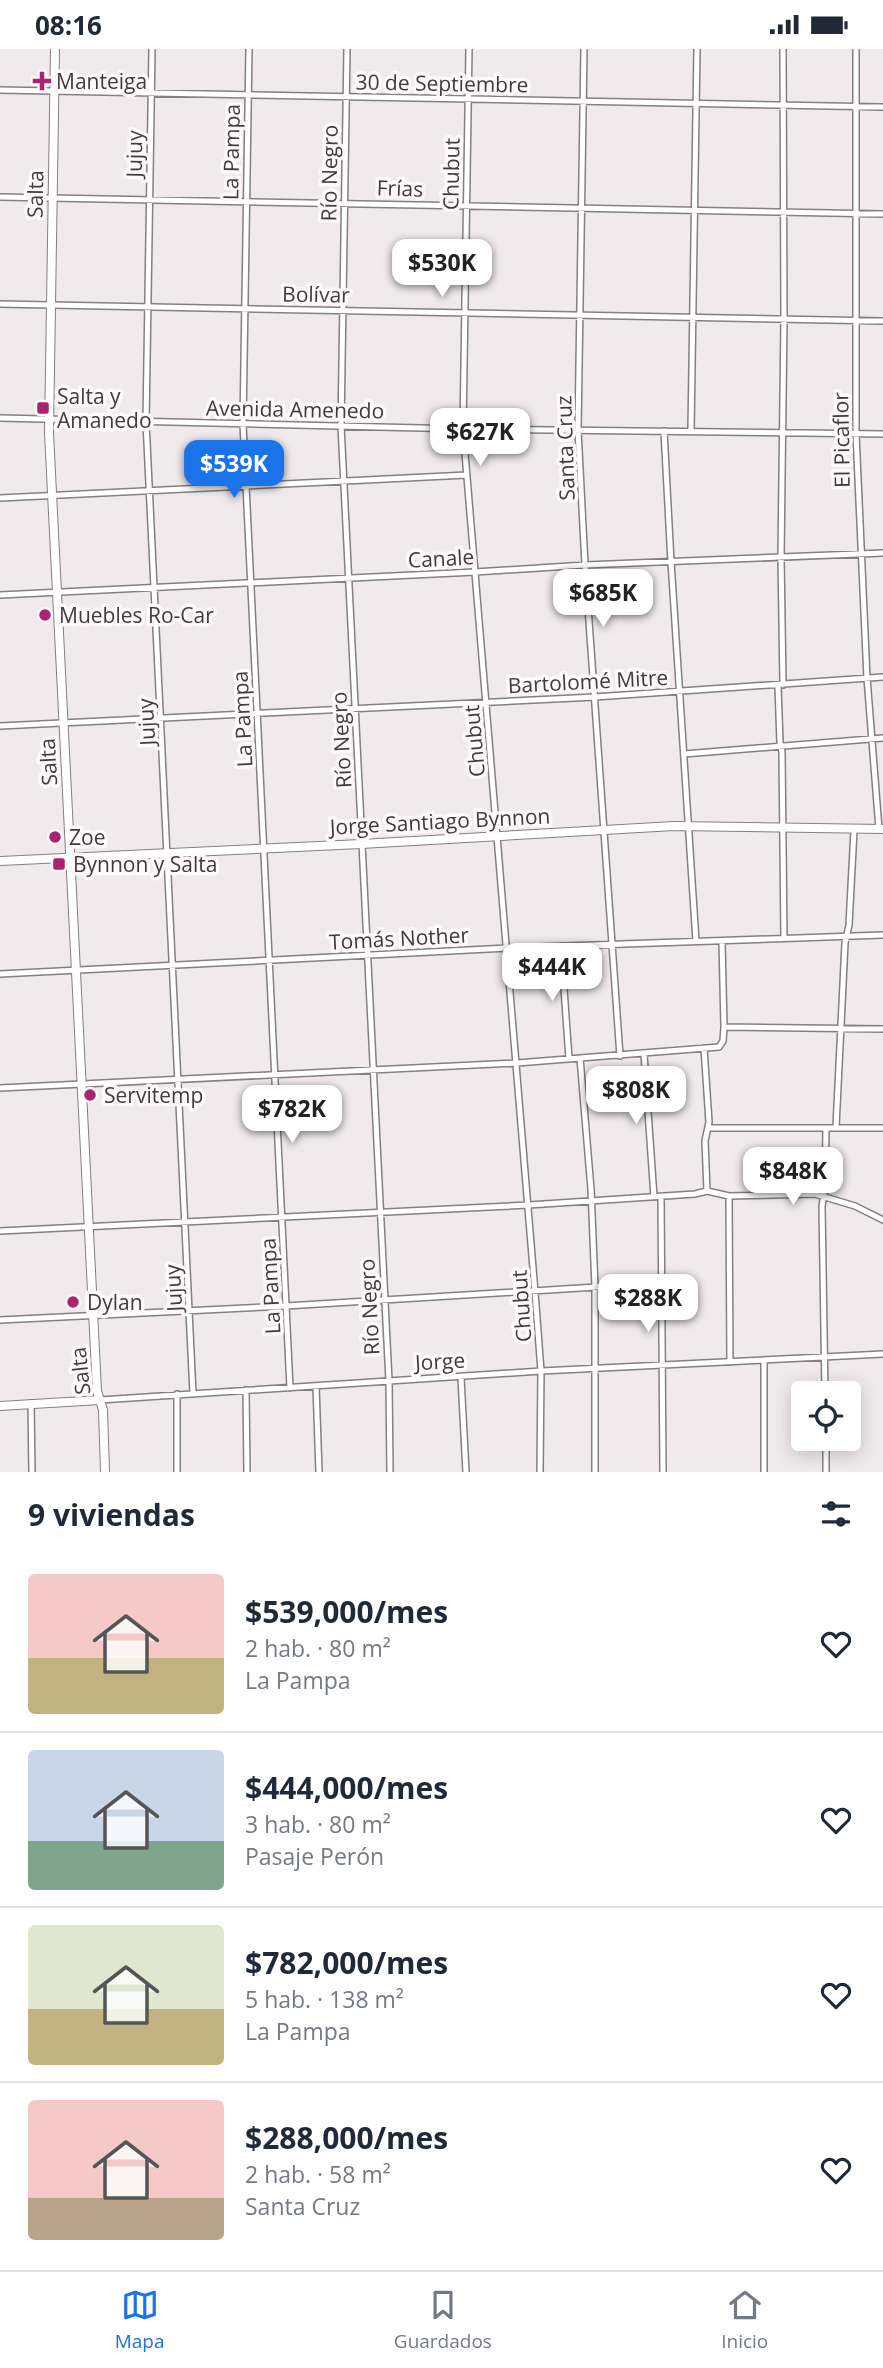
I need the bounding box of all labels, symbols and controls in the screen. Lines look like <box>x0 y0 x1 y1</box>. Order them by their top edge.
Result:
text: 08:16 <box>35 7 102 43</box>
place label: Manteiga <box>56 67 147 95</box>
street label: 30 de Septiembre <box>355 67 529 99</box>
marker: Manteiga <box>34 73 50 89</box>
street label: La Pampa <box>216 104 246 200</box>
street label: Río Negro <box>314 124 344 222</box>
street label: Jujuy <box>120 130 148 180</box>
street label: Chubut <box>436 138 466 210</box>
street label: Salta <box>21 170 49 218</box>
street label: Frías <box>376 173 424 203</box>
pin: $530K <box>393 239 491 299</box>
text: $530K <box>408 246 476 278</box>
street label: Bolívar <box>282 279 350 309</box>
place label: Salta y Amanedo <box>57 382 152 434</box>
street label: El Picaflor <box>826 392 856 488</box>
street label: Avenida Amenedo <box>206 393 384 425</box>
street label: Santa Cruz <box>549 395 581 501</box>
marker: Salta y Amanedo <box>35 400 51 416</box>
pin: $627K <box>431 409 529 468</box>
text: $627K <box>446 415 514 447</box>
pin: $539K <box>185 441 283 500</box>
text: $539K <box>200 447 268 479</box>
street label: Canale <box>407 542 475 574</box>
pin: $685K <box>554 569 652 629</box>
text: $685K <box>569 576 637 608</box>
place label: Muebles Ro-Car <box>59 601 214 629</box>
marker: Muebles Ro-Car <box>37 607 53 623</box>
street label: Bartolomé Mitre <box>507 663 669 699</box>
street label: La Pampa <box>225 670 259 768</box>
street label: Río Negro <box>324 691 358 789</box>
street label: Jujuy <box>131 697 161 748</box>
street label: Chubut <box>457 704 491 778</box>
street label: Salta <box>33 737 63 787</box>
street label: Jorge Santiago Bynnon <box>327 801 551 841</box>
place label: Zoe <box>69 823 105 851</box>
marker: Zoe <box>47 829 63 845</box>
place label: Bynnon y Salta <box>73 850 217 878</box>
marker: Bynnon y Salta <box>51 856 67 872</box>
street label: Tomás Nother <box>328 920 470 956</box>
pin: $444K <box>503 943 601 1003</box>
text: $444K <box>518 950 586 982</box>
pin: $808K <box>587 1067 685 1126</box>
text: $808K <box>602 1073 670 1105</box>
place label: Servitemp <box>104 1081 203 1109</box>
pin: $782K <box>243 1085 341 1145</box>
marker: Servitemp <box>82 1087 98 1103</box>
text: $782K <box>258 1092 326 1124</box>
pin: $848K <box>744 1147 842 1207</box>
text: $848K <box>759 1154 827 1186</box>
street label: La Pampa <box>253 1237 287 1335</box>
street label: Río Negro <box>352 1258 386 1356</box>
street label: Jujuy <box>158 1263 188 1314</box>
street label: Chubut <box>505 1269 537 1343</box>
pin: $288K <box>599 1275 697 1334</box>
text: $288K <box>614 1281 682 1313</box>
place label: Dylan <box>87 1288 143 1316</box>
marker: Dylan <box>65 1294 81 1310</box>
street label: Salta <box>64 1346 96 1396</box>
street label: Jorge <box>412 1346 466 1376</box>
map controls <box>791 1381 861 1451</box>
button: locate <box>791 1381 861 1451</box>
text: 9 viviendas <box>28 1494 195 1535</box>
icon: filters <box>817 1495 855 1533</box>
text: $539,000/mes <box>245 1591 448 1632</box>
icon: home <box>84 1602 168 1686</box>
icon: heart <box>817 1625 855 1663</box>
text: 2 hab. · 80 m² <box>245 1632 391 1664</box>
text: La Pampa <box>245 1664 351 1696</box>
text: $444,000/mes <box>245 1767 448 1808</box>
icon: home <box>84 1778 168 1862</box>
icon: heart <box>817 1801 855 1839</box>
text: 3 hab. · 80 m² <box>245 1808 391 1840</box>
text: Pasaje Perón <box>245 1840 384 1872</box>
text: $782,000/mes <box>245 1942 448 1983</box>
icon: home <box>84 1953 168 2037</box>
icon: heart <box>817 1976 855 2014</box>
text: 5 hab. · 138 m² <box>245 1983 404 2015</box>
text: La Pampa <box>245 2015 351 2047</box>
text: $288,000/mes <box>245 2117 448 2158</box>
icon: home <box>84 2128 168 2212</box>
icon: heart <box>817 2151 855 2189</box>
text: 2 hab. · 58 m² <box>245 2158 391 2190</box>
text: Santa Cruz <box>245 2190 360 2222</box>
tab: Mapa <box>115 2286 165 2354</box>
tab: Guardados <box>394 2286 492 2354</box>
tab: Inicio <box>721 2286 768 2354</box>

